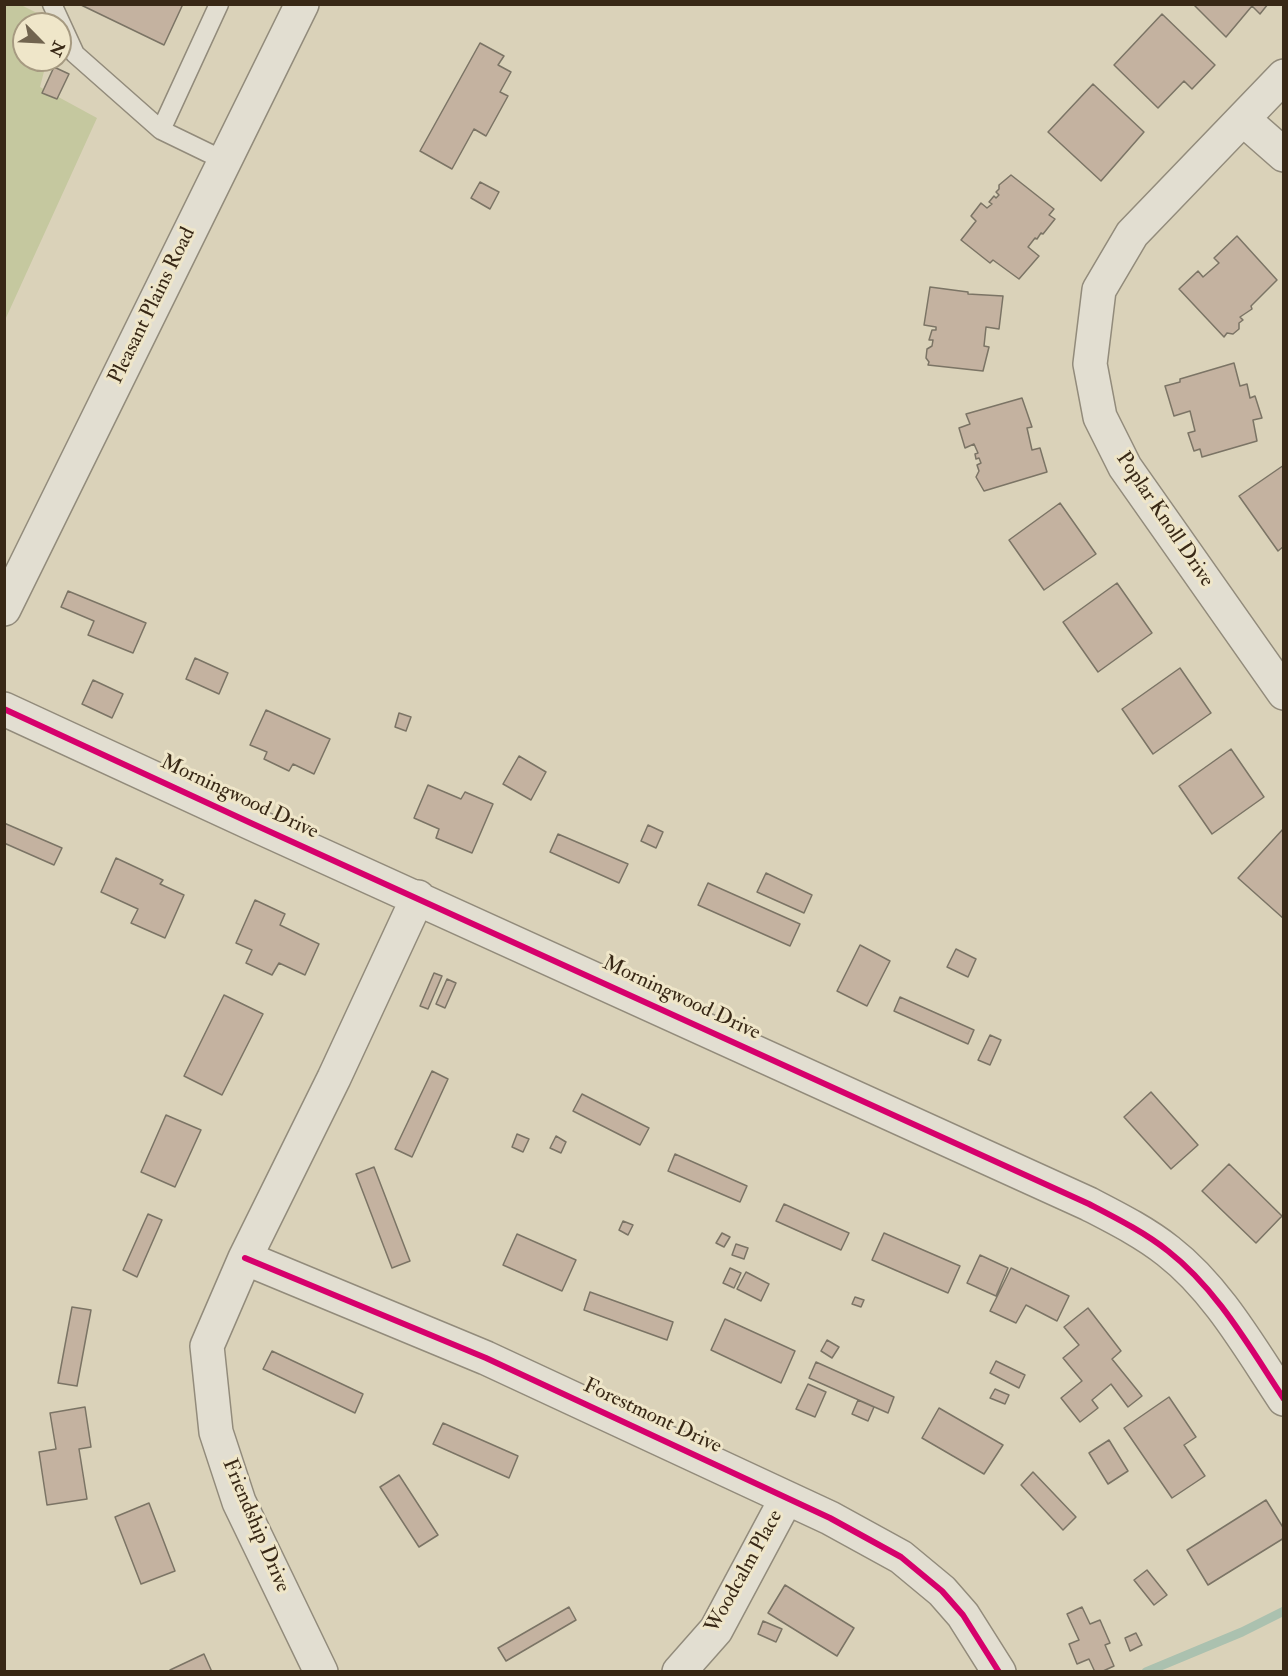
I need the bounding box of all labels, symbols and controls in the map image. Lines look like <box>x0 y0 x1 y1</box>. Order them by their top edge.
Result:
north arrow <box>12 12 72 72</box>
text: N <box>45 38 69 59</box>
street label: Pleasant Plains Road <box>104 224 202 388</box>
street label: Poplar Knoll Drive <box>1110 448 1218 592</box>
street label: Morningwood Drive <box>156 750 322 846</box>
street label: Morningwood Drive <box>598 951 764 1047</box>
street label: Forestmont Drive <box>579 1374 725 1460</box>
street label: Friendship Drive <box>216 1455 294 1597</box>
street label: Woodcalm Place <box>701 1506 789 1638</box>

